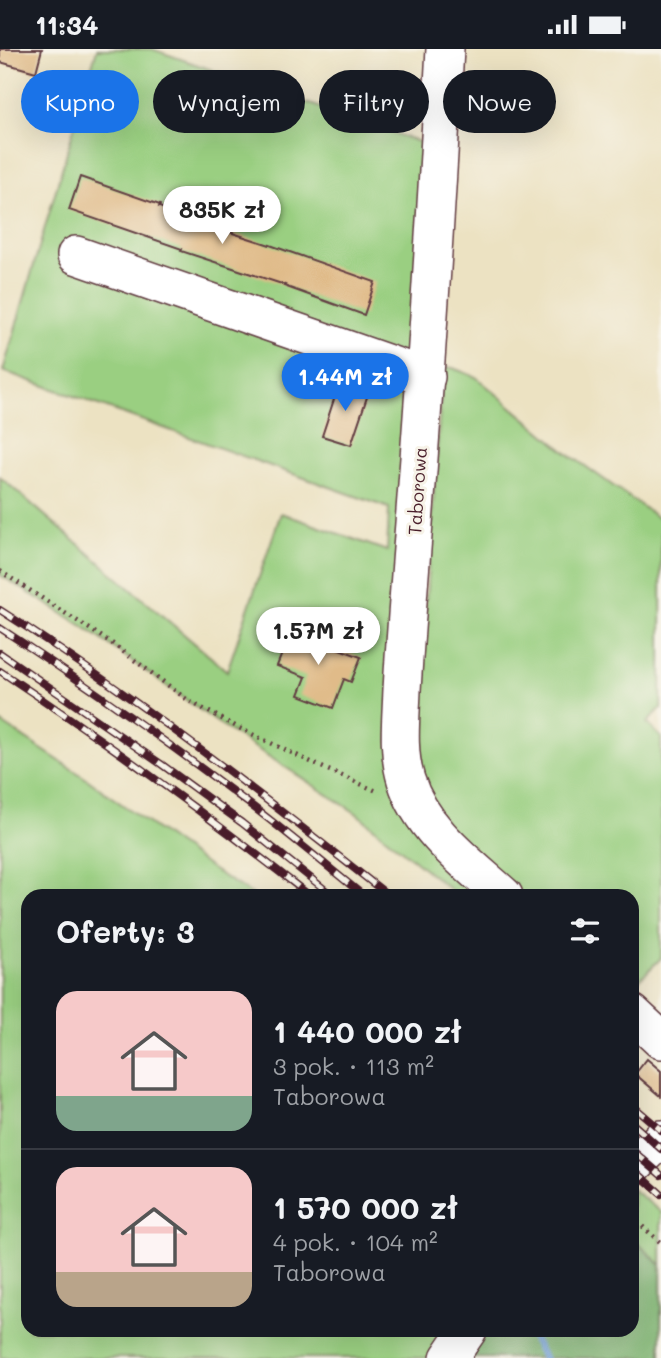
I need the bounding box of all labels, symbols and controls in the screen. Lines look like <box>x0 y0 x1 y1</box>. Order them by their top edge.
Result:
text: 11:34 <box>35 8 98 42</box>
chip: Kupno <box>21 70 139 133</box>
chip: Wynajem <box>153 70 305 133</box>
chip: Filtry <box>319 70 429 133</box>
chip: Nowe <box>443 70 556 133</box>
pin: 835K zł <box>157 187 287 246</box>
text: 835K zł <box>179 194 265 224</box>
pin: 1.44M zł <box>273 353 417 413</box>
text: 1.44M zł <box>298 361 392 391</box>
street label: Taborowa <box>402 446 432 536</box>
pin: 1.57M zł <box>246 607 390 667</box>
text: 1.57M zł <box>272 615 364 645</box>
text: Oferty: 3 <box>56 911 195 951</box>
icon: filters <box>566 912 604 950</box>
text: 1 440 000 zł <box>273 1011 462 1051</box>
icon: home <box>112 1019 196 1103</box>
text: 3 pok. · 113 m² <box>273 1051 434 1081</box>
text: Taborowa <box>273 1081 386 1111</box>
text: 1 570 000 zł <box>273 1187 458 1227</box>
icon: home <box>112 1195 196 1279</box>
text: 4 pok. · 104 m² <box>273 1227 438 1257</box>
text: Taborowa <box>273 1257 386 1287</box>

